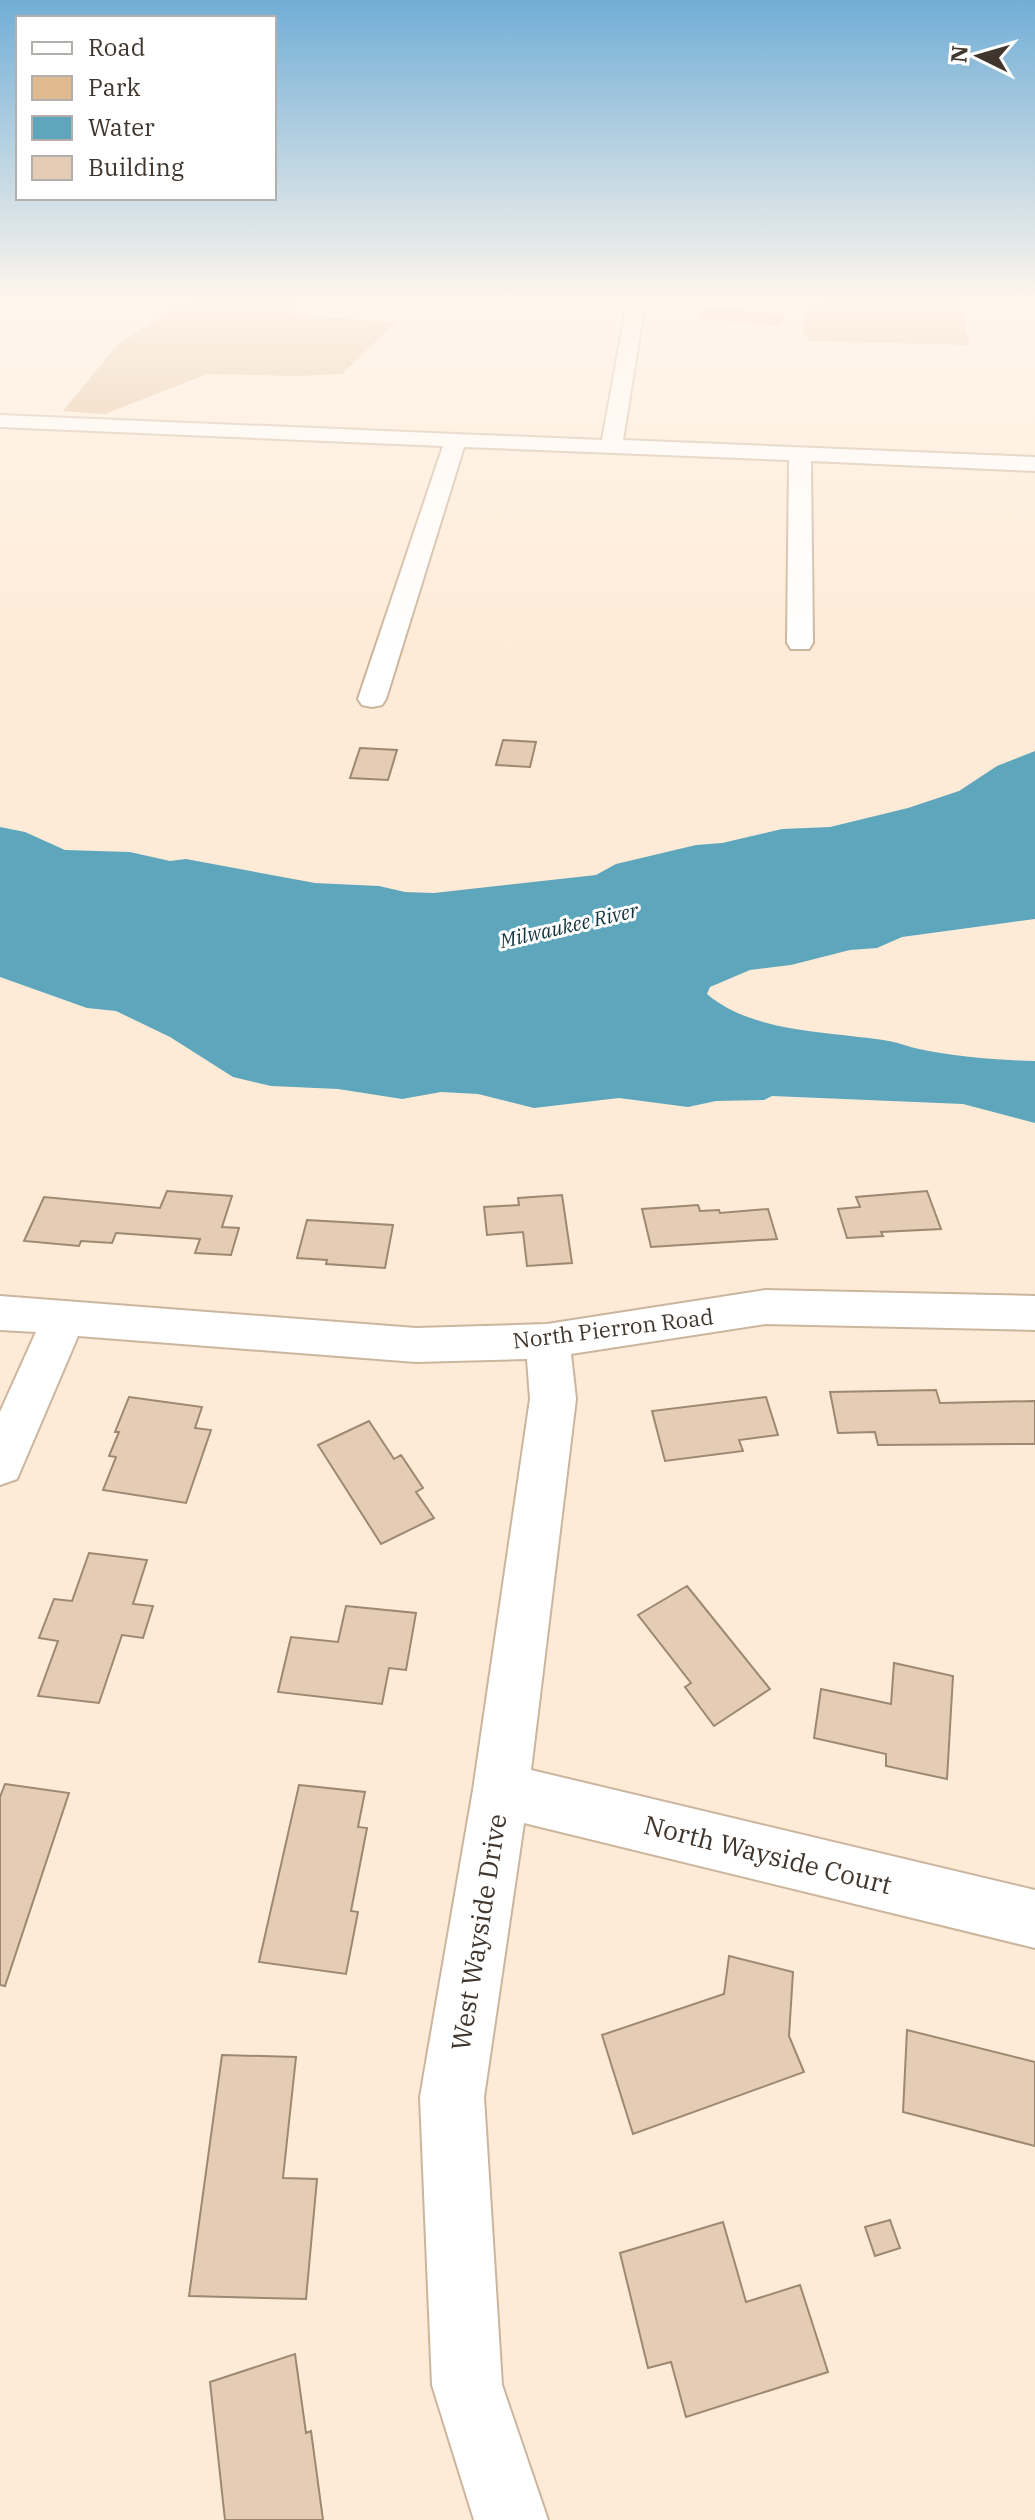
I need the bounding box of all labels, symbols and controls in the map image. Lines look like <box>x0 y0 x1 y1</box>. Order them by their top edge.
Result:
legend <box>16 16 276 200</box>
north arrow <box>939 16 1019 96</box>
text: Road <box>88 31 145 63</box>
text: N <box>943 44 974 64</box>
text: Park <box>88 71 140 103</box>
text: Water <box>88 111 155 143</box>
text: Building <box>88 151 184 183</box>
water label: Milwaukee River <box>496 896 642 954</box>
street label: North Pierron Road <box>511 1301 715 1355</box>
street label: North Wayside Court <box>641 1807 895 1901</box>
street label: West Wayside Drive <box>443 1811 513 2053</box>

